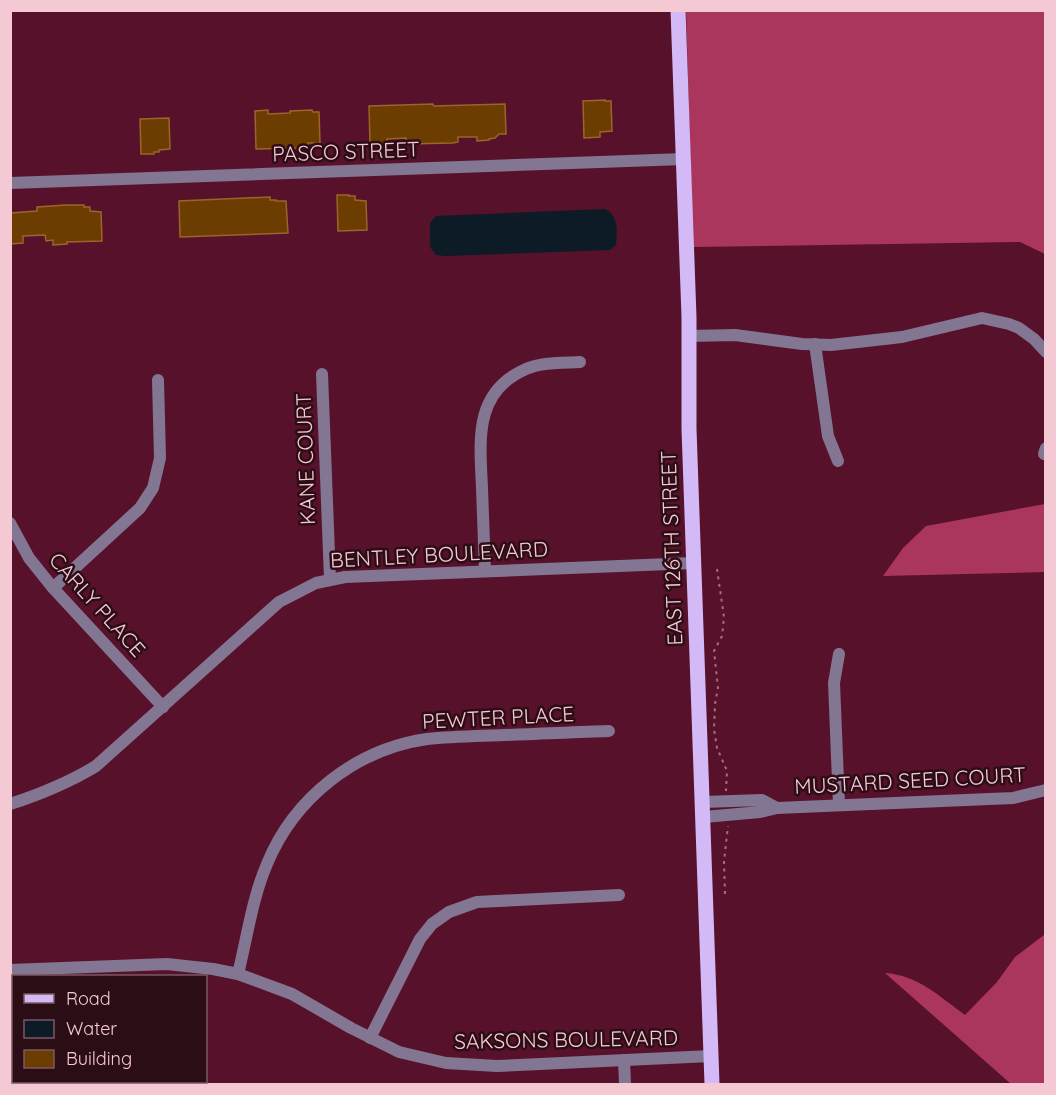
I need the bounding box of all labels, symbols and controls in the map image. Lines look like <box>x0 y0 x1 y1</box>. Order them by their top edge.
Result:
street label: PASCO STREET <box>272 135 420 167</box>
street label: KANE COURT <box>290 393 320 525</box>
street label: EAST 126TH STREET <box>655 450 687 646</box>
street label: BENTLEY BOULEVARD <box>329 535 548 573</box>
street label: CARLY PLACE <box>44 547 151 662</box>
street label: PEWTER PLACE <box>421 700 575 734</box>
street label: MUSTARD SEED COURT <box>794 761 1026 799</box>
legend <box>12 975 207 1083</box>
text: Road <box>66 987 111 1010</box>
text: Water <box>66 1017 117 1040</box>
street label: SAKSONS BOULEVARD <box>454 1024 678 1054</box>
text: Building <box>66 1047 132 1070</box>

